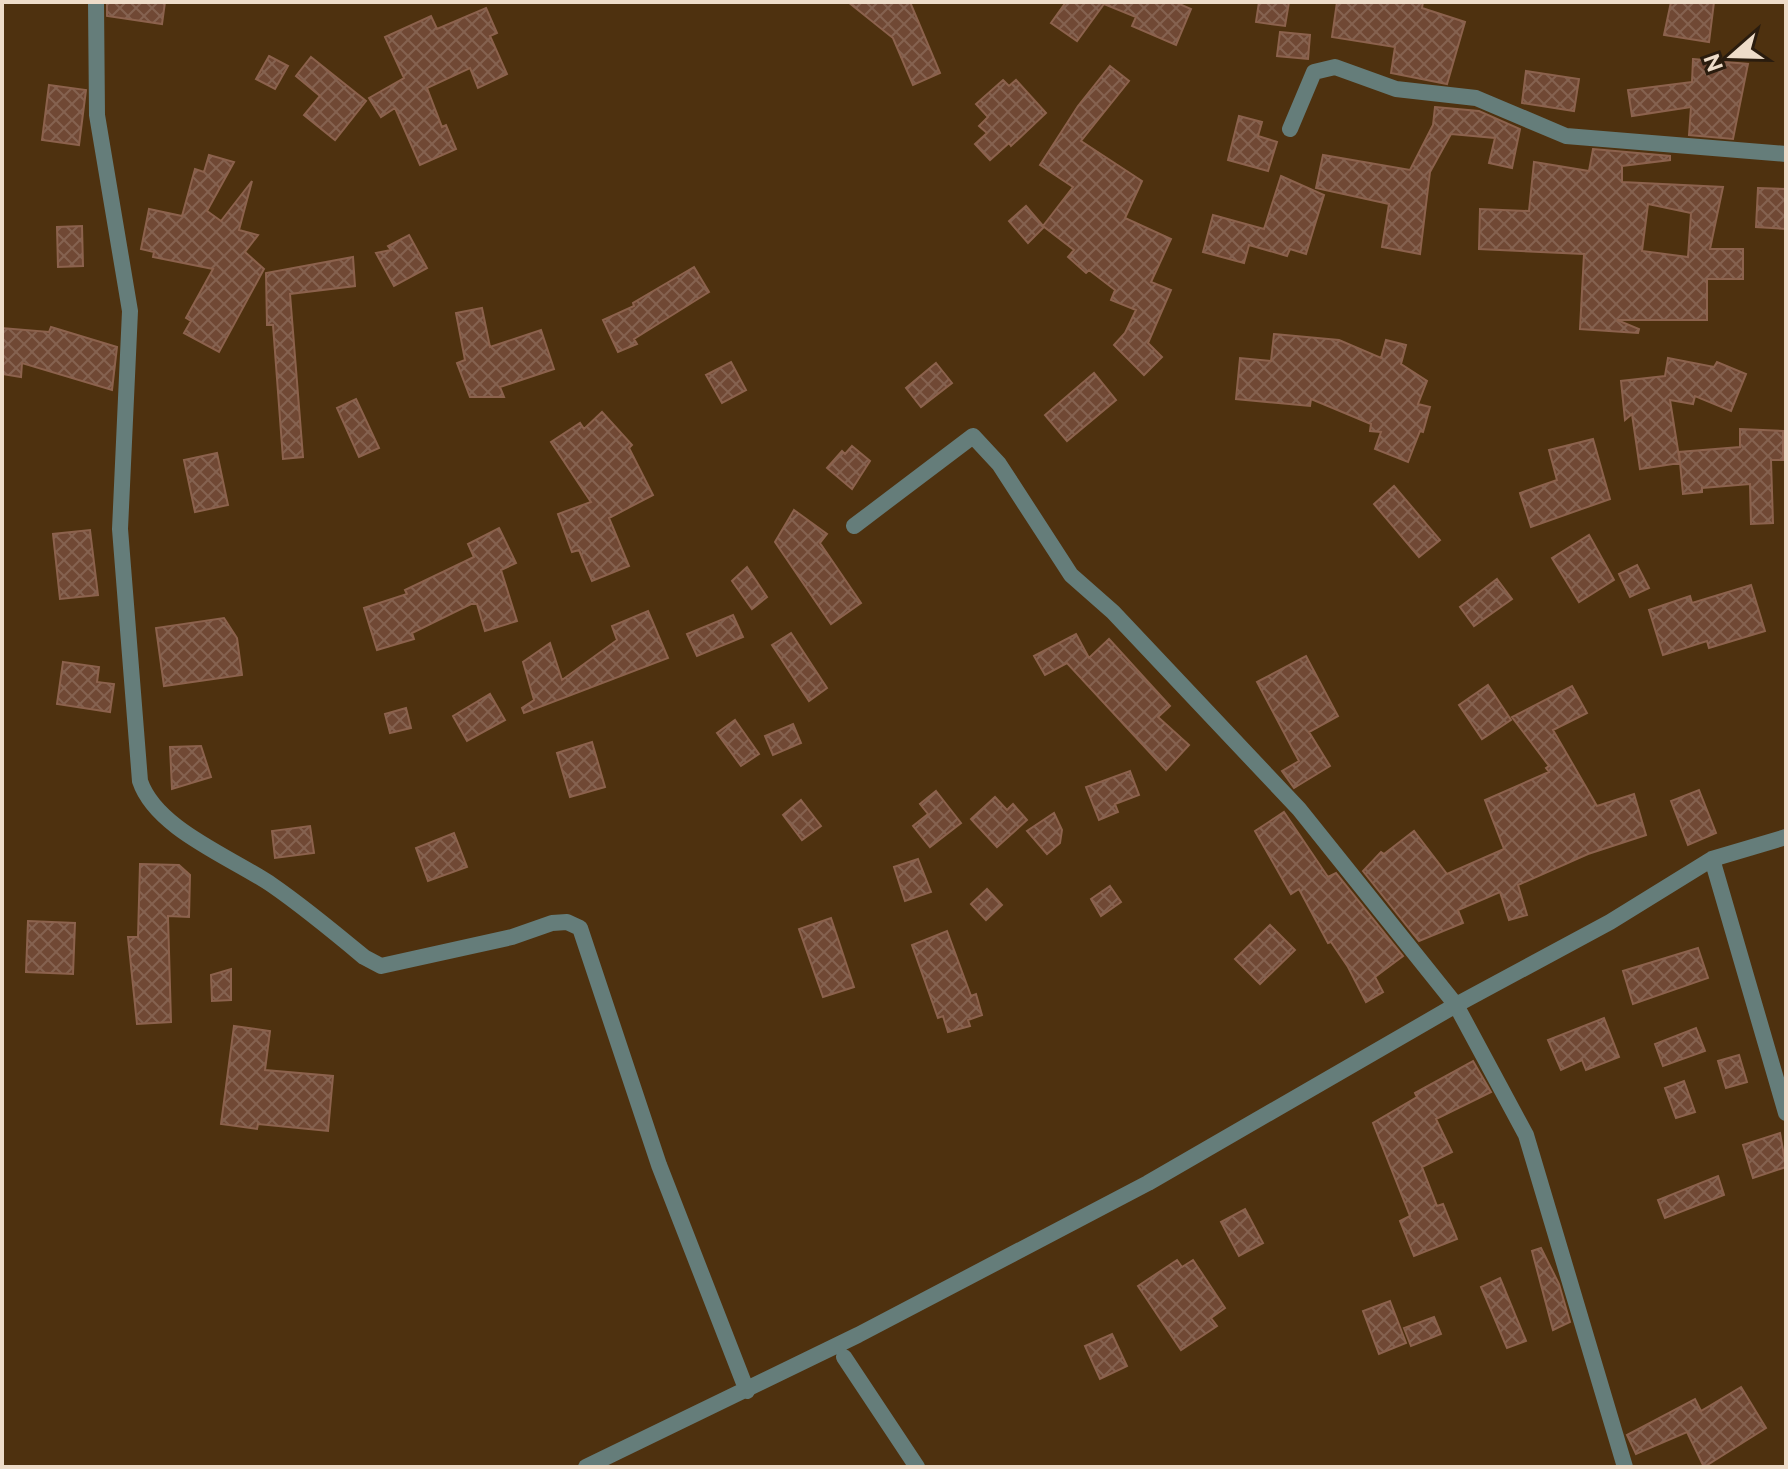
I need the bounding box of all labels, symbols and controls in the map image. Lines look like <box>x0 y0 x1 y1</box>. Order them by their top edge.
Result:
north arrow <box>1692 16 1772 96</box>
text: N <box>1698 51 1728 75</box>

